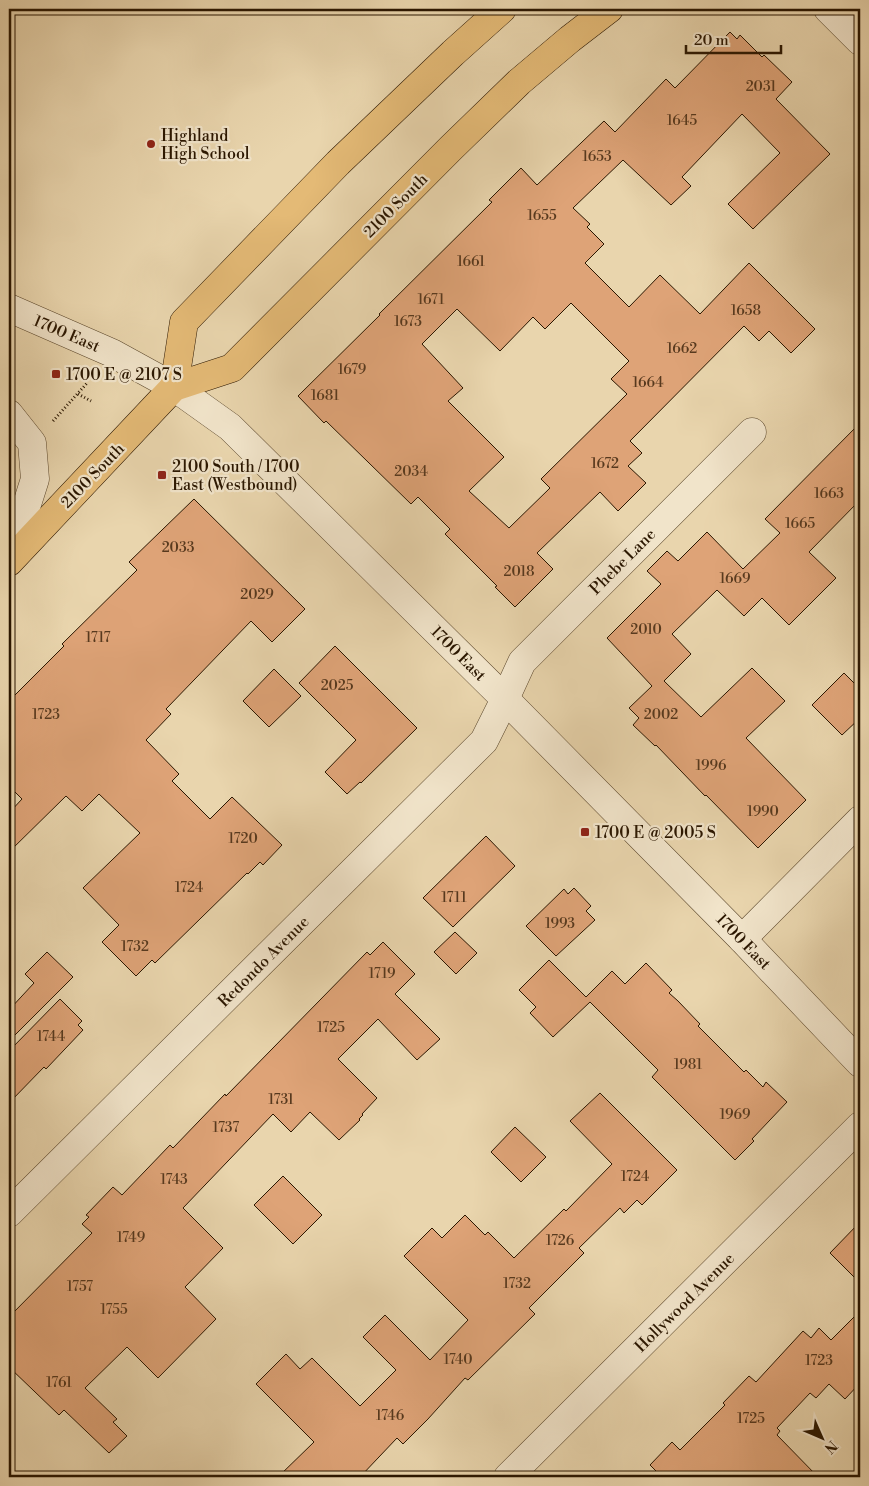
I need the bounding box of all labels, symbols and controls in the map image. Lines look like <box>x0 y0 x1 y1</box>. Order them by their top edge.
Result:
scale bar <box>686 22 782 54</box>
text: 20 m <box>694 31 729 50</box>
house number: 2031 <box>746 78 776 96</box>
house number: 1645 <box>667 112 697 130</box>
place label: Highland High School <box>161 126 250 164</box>
marker: Highland High School <box>145 138 157 150</box>
house number: 1653 <box>582 148 612 166</box>
street label: 2100 South <box>359 169 432 242</box>
house number: 1655 <box>527 207 557 225</box>
house number: 1661 <box>457 253 485 271</box>
house number: 1671 <box>418 291 444 309</box>
house number: 1658 <box>731 302 761 320</box>
street label: 1700 East <box>30 311 103 357</box>
house number: 1673 <box>394 313 422 331</box>
house number: 1662 <box>667 340 697 358</box>
house number: 1679 <box>338 361 366 379</box>
place label: 1700 E @ 2107 S <box>66 365 182 385</box>
marker: 1700 E @ 2107 S <box>50 368 62 380</box>
house number: 1664 <box>632 374 664 392</box>
house number: 1681 <box>311 387 339 405</box>
street label: 2100 South <box>57 439 129 512</box>
house number: 1672 <box>591 455 619 473</box>
place label: 2100 South / 1700 East (Westbound) <box>172 457 300 495</box>
house number: 2034 <box>394 463 428 481</box>
marker: 2100 South / 1700 East (Westbound) <box>156 469 168 481</box>
house number: 1663 <box>814 485 844 503</box>
house number: 1665 <box>785 515 815 533</box>
street label: Phebe Lane <box>585 524 660 599</box>
house number: 2033 <box>162 539 195 557</box>
house number: 2018 <box>503 563 535 581</box>
house number: 1669 <box>720 570 750 588</box>
house number: 2029 <box>240 586 274 604</box>
house number: 2010 <box>630 621 662 639</box>
street label: 1700 East <box>426 622 490 686</box>
house number: 1717 <box>85 629 111 647</box>
house number: 2025 <box>321 677 354 695</box>
house number: 1723 <box>32 706 60 724</box>
house number: 2002 <box>644 706 678 724</box>
house number: 1996 <box>696 757 727 775</box>
house number: 1990 <box>747 803 779 821</box>
place label: 1700 E @ 2005 S <box>595 823 716 843</box>
marker: 1700 E @ 2005 S <box>579 826 591 838</box>
house number: 1720 <box>228 830 258 848</box>
house number: 1724 <box>175 879 203 897</box>
house number: 1711 <box>441 889 467 907</box>
street label: 1700 East <box>712 909 775 974</box>
street label: Redondo Avenue <box>214 912 313 1011</box>
house number: 1993 <box>545 915 575 933</box>
house number: 1732 <box>121 938 149 956</box>
house number: 1719 <box>369 965 395 983</box>
house number: 1725 <box>317 1019 345 1037</box>
house number: 1744 <box>37 1028 65 1046</box>
house number: 1981 <box>674 1056 702 1074</box>
house number: 1731 <box>268 1091 294 1109</box>
house number: 1969 <box>720 1106 750 1124</box>
house number: 1737 <box>213 1119 239 1137</box>
house number: 1724 <box>621 1168 649 1186</box>
house number: 1743 <box>160 1171 188 1189</box>
house number: 1749 <box>117 1229 145 1247</box>
house number: 1726 <box>546 1232 575 1250</box>
street label: Hollywood Avenue <box>631 1249 739 1357</box>
house number: 1732 <box>503 1275 531 1293</box>
house number: 1757 <box>67 1278 93 1296</box>
house number: 1755 <box>100 1301 128 1319</box>
house number: 1740 <box>443 1351 473 1369</box>
house number: 1723 <box>805 1352 833 1370</box>
house number: 1761 <box>46 1374 72 1392</box>
house number: 1746 <box>376 1407 405 1425</box>
house number: 1725 <box>737 1410 765 1428</box>
north arrow <box>796 1414 846 1464</box>
text: N <box>820 1436 841 1457</box>

